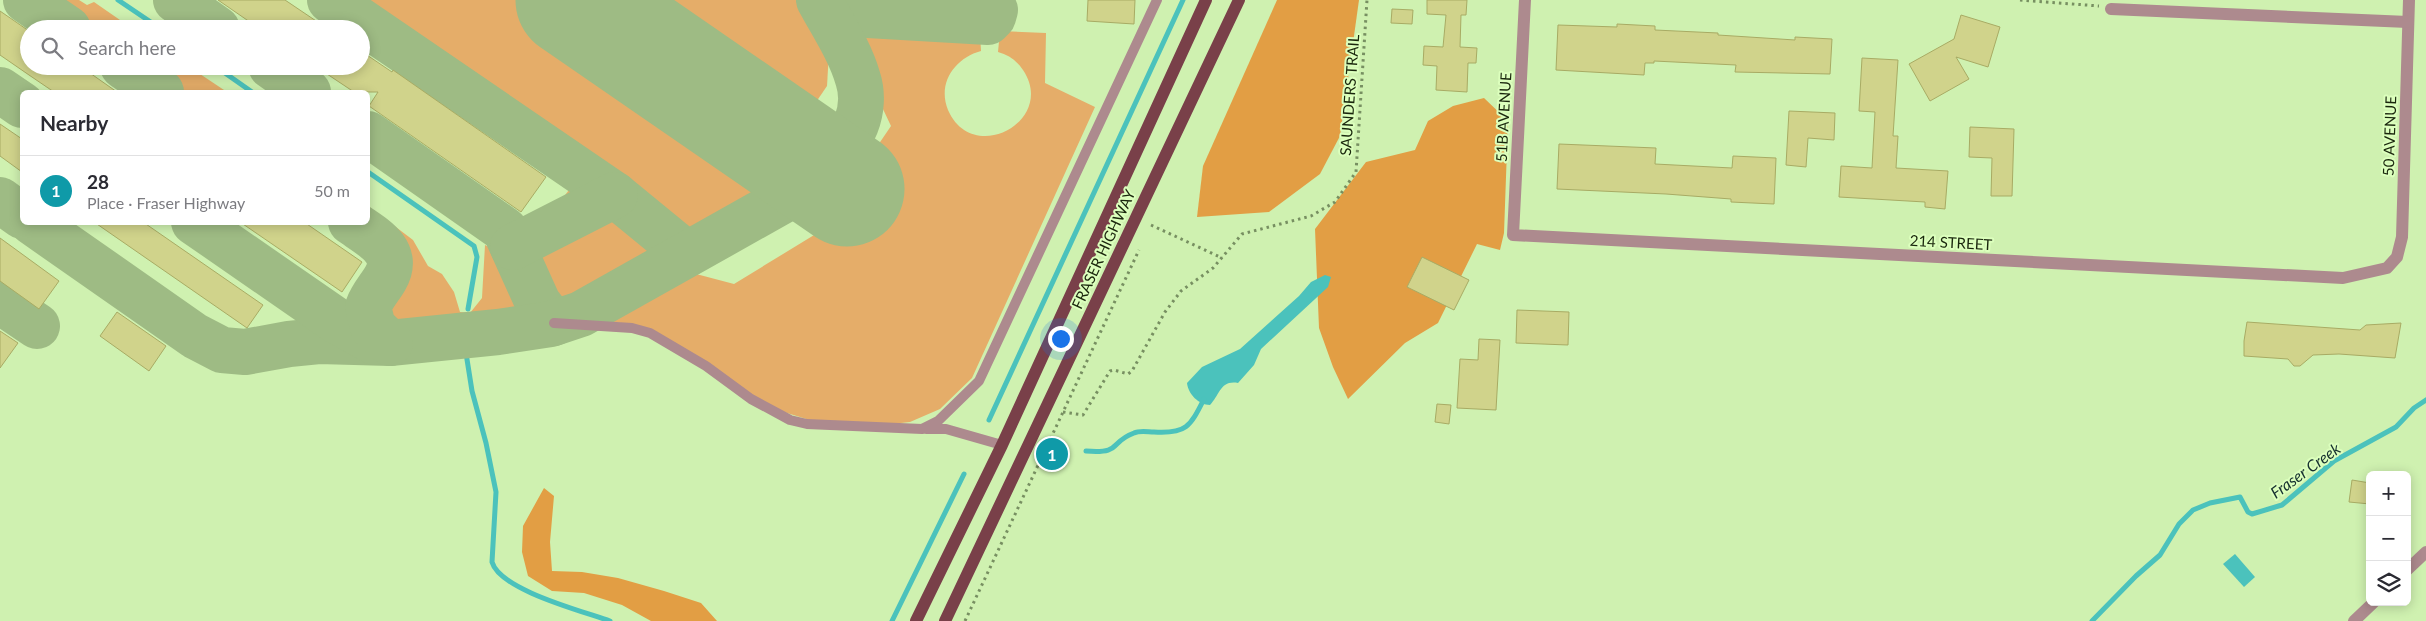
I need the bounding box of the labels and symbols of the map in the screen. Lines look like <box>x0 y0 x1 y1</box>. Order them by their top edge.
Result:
street label: SAUNDERS TRAIL <box>1336 33 1362 156</box>
street label: 51B AVENUE <box>1492 72 1514 162</box>
street label: 50 AVENUE <box>2379 96 2399 176</box>
street label: FRASER HIGHWAY <box>1067 186 1139 311</box>
street label: 214 STREET <box>1909 231 1993 253</box>
your location <box>1048 326 1074 352</box>
pin: 1 <box>1036 435 1068 473</box>
water label: Fraser Creek <box>2266 438 2344 502</box>

